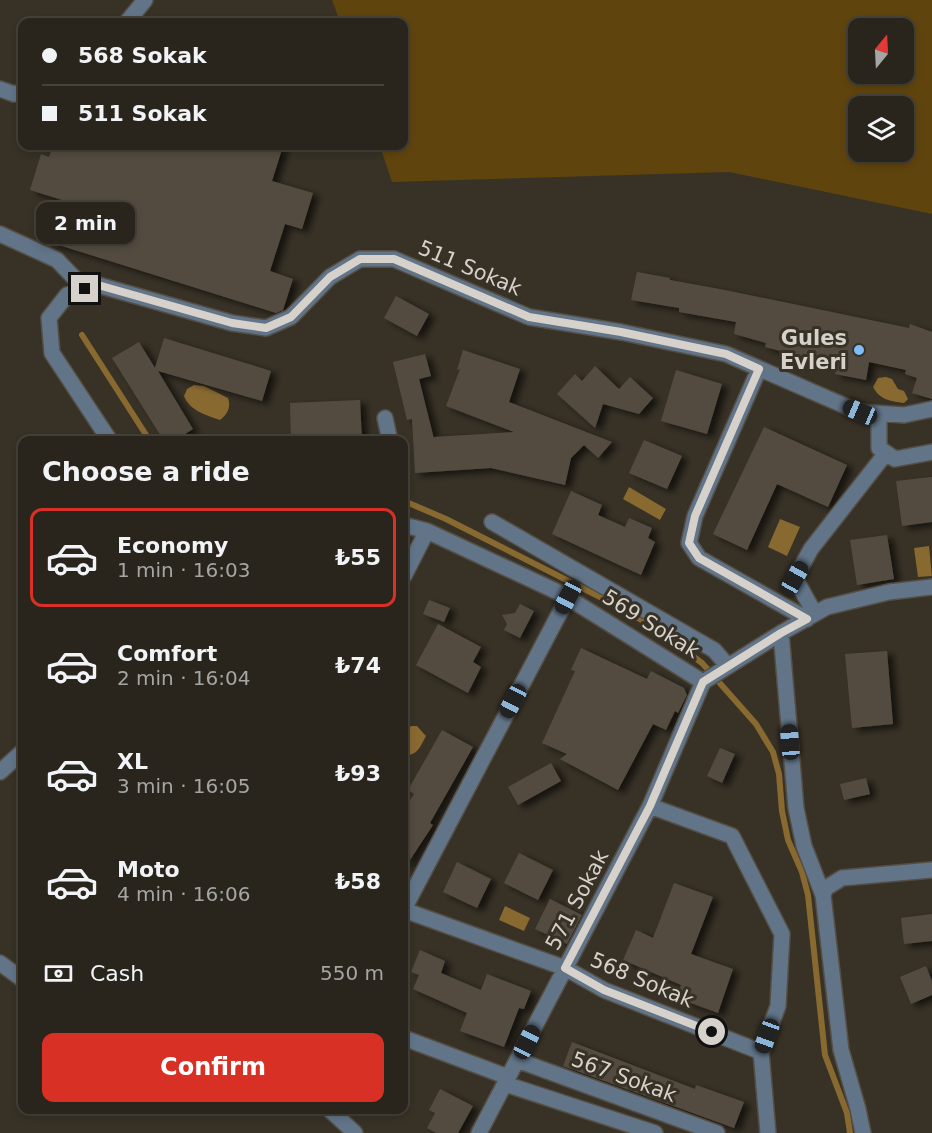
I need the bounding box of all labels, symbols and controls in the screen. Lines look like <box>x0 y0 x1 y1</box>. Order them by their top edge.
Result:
north arrow <box>848 18 914 84</box>
map controls <box>848 18 914 162</box>
text: 568 Sokak <box>78 43 207 68</box>
button: layers <box>848 96 914 162</box>
text: 511 Sokak <box>78 101 207 126</box>
callout: 2 min <box>36 202 134 244</box>
text: 2 min <box>54 211 117 235</box>
street label: 511 Sokak <box>415 236 526 301</box>
route end <box>71 275 98 302</box>
place label: Gules Evleri <box>780 326 847 374</box>
marker: Gules Evleri <box>852 343 866 357</box>
car <box>840 397 880 427</box>
text: Choose a ride <box>42 456 250 487</box>
icon: car <box>45 531 99 585</box>
text: Economy <box>117 533 228 558</box>
text: ₺55 <box>335 545 381 570</box>
text: 1 min · 16:03 <box>117 558 251 582</box>
car <box>778 558 812 598</box>
car <box>552 577 584 617</box>
street label: 569 Sokak <box>598 585 705 664</box>
icon: car <box>45 639 99 693</box>
text: Comfort <box>117 641 217 666</box>
text: ₺74 <box>335 653 381 678</box>
text: 2 min · 16:04 <box>117 666 251 690</box>
car <box>497 681 529 721</box>
car <box>779 723 801 761</box>
icon: car <box>45 747 99 801</box>
text: XL <box>117 749 148 774</box>
text: ₺93 <box>335 761 381 786</box>
text: 3 min · 16:05 <box>117 774 251 798</box>
street label: 571 Sokak <box>541 845 614 954</box>
icon: car <box>45 855 99 909</box>
text: Moto <box>117 857 180 882</box>
text: ₺58 <box>335 869 381 894</box>
text: 4 min · 16:06 <box>117 882 251 906</box>
street label: 568 Sokak <box>587 948 698 1013</box>
icon: cash <box>42 957 75 990</box>
text: Cash <box>90 961 144 986</box>
text: 550 m <box>320 961 384 985</box>
car <box>752 1016 782 1056</box>
route start <box>698 1018 725 1045</box>
car <box>511 1022 543 1062</box>
button: Confirm <box>42 1033 384 1102</box>
street label: 567 Sokak <box>568 1047 680 1107</box>

